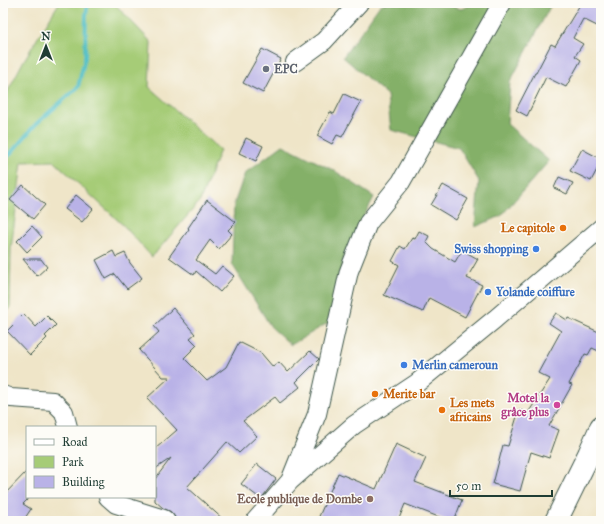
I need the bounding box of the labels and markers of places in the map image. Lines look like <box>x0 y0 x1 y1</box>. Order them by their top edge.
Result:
place label: EPC <box>274 62 298 76</box>
marker: EPC <box>261 64 271 74</box>
place label: Le capitole <box>501 221 555 236</box>
marker: Le capitole <box>558 223 568 233</box>
place label: Swiss shopping <box>454 242 528 257</box>
marker: Swiss shopping <box>531 244 541 254</box>
place label: Yolande coiffure <box>495 285 575 299</box>
marker: Yolande coiffure <box>483 287 493 297</box>
place label: Merlin cameroun <box>412 358 498 372</box>
marker: Merlin cameroun <box>399 360 409 370</box>
place label: Merite bar <box>383 387 436 401</box>
marker: Merite bar <box>370 389 380 399</box>
place label: Motel la grâce plus <box>501 391 550 420</box>
place label: Les mets africains <box>450 396 495 424</box>
marker: Motel la grâce plus <box>552 400 562 410</box>
marker: Les mets africains <box>437 405 447 415</box>
place label: Ecole publique de Dombe <box>237 492 362 507</box>
marker: Ecole publique de Dombe <box>365 494 375 504</box>

